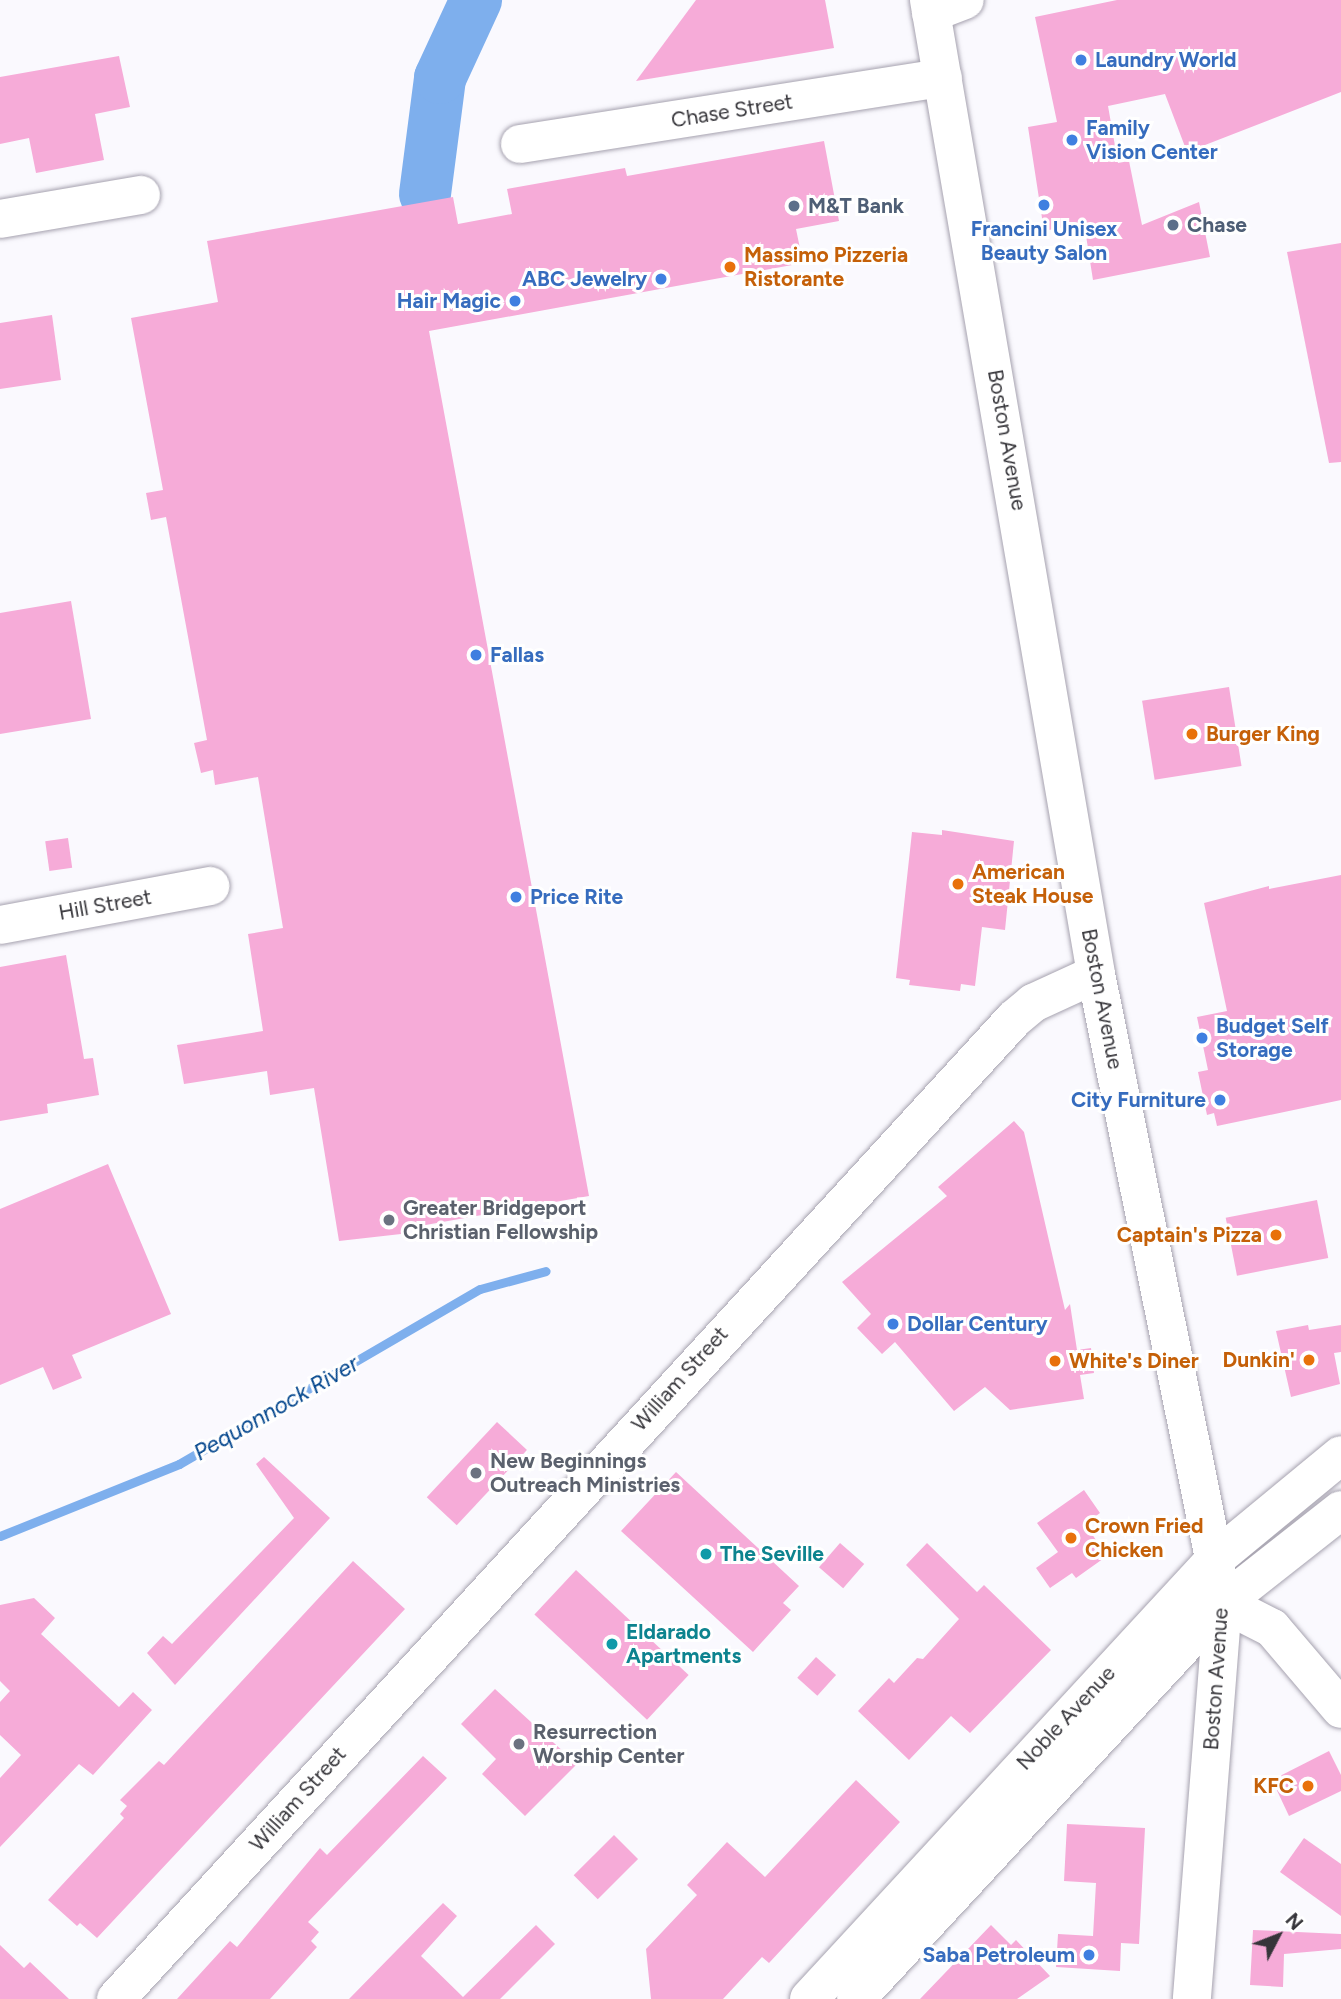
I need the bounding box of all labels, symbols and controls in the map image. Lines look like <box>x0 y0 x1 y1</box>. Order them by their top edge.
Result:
place label: Laundry World <box>1095 47 1236 73</box>
marker: Laundry World <box>1073 52 1089 68</box>
street label: Chase Street <box>669 89 795 133</box>
place label: Family Vision Center <box>1086 115 1218 165</box>
marker: Family Vision Center <box>1064 132 1080 148</box>
place label: M&T Bank <box>808 193 904 219</box>
marker: Francini Unisex Beauty Salon <box>1036 197 1052 213</box>
marker: M&T Bank <box>786 198 802 214</box>
place label: Chase <box>1187 212 1247 238</box>
place label: Francini Unisex Beauty Salon <box>971 216 1117 266</box>
marker: Chase <box>1165 217 1181 233</box>
place label: Massimo Pizzeria Ristorante <box>744 242 908 292</box>
marker: Massimo Pizzeria Ristorante <box>722 259 738 275</box>
place label: ABC Jewelry <box>522 266 647 292</box>
marker: ABC Jewelry <box>653 271 669 287</box>
place label: Hair Magic <box>397 288 501 314</box>
marker: Hair Magic <box>507 293 523 309</box>
street label: Boston Avenue <box>982 368 1032 512</box>
place label: Fallas <box>490 642 544 668</box>
marker: Fallas <box>468 647 484 663</box>
place label: Burger King <box>1206 721 1320 747</box>
marker: Burger King <box>1184 726 1200 742</box>
place label: American Steak House <box>972 859 1093 909</box>
marker: American Steak House <box>950 876 966 892</box>
street label: Hill Street <box>57 884 153 926</box>
place label: Price Rite <box>530 884 623 910</box>
marker: Price Rite <box>508 889 524 905</box>
street label: Boston Avenue <box>1076 927 1128 1071</box>
place label: Budget Self Storage <box>1216 1013 1329 1063</box>
marker: Budget Self Storage <box>1194 1030 1210 1046</box>
place label: City Furniture <box>1071 1087 1206 1113</box>
marker: City Furniture <box>1212 1092 1228 1108</box>
place label: Greater Bridgeport Christian Fellowship <box>403 1195 598 1245</box>
marker: Greater Bridgeport Christian Fellowship <box>381 1212 397 1228</box>
place label: Captain's Pizza <box>1117 1222 1262 1248</box>
marker: Captain's Pizza <box>1268 1227 1284 1243</box>
place label: Dollar Century <box>907 1311 1048 1337</box>
marker: Dollar Century <box>885 1316 901 1332</box>
street label: William Street <box>627 1322 733 1436</box>
place label: Dunkin' <box>1223 1347 1295 1373</box>
place label: White's Diner <box>1069 1348 1199 1374</box>
water label: Pequonnock River <box>189 1350 363 1466</box>
marker: Dunkin' <box>1301 1352 1317 1368</box>
marker: White's Diner <box>1047 1353 1063 1369</box>
place label: New Beginnings Outreach Ministries <box>490 1448 680 1498</box>
marker: New Beginnings Outreach Ministries <box>468 1465 484 1481</box>
place label: Crown Fried Chicken <box>1085 1513 1203 1563</box>
marker: Crown Fried Chicken <box>1063 1530 1079 1546</box>
place label: The Seville <box>720 1541 824 1567</box>
marker: The Seville <box>698 1546 714 1562</box>
street label: Boston Avenue <box>1198 1607 1234 1751</box>
place label: Eldarado Apartments <box>626 1619 741 1669</box>
marker: Eldarado Apartments <box>604 1636 620 1652</box>
street label: Noble Avenue <box>1011 1661 1121 1775</box>
place label: Resurrection Worship Center <box>533 1719 684 1769</box>
marker: Resurrection Worship Center <box>511 1736 527 1752</box>
street label: William Street <box>245 1742 351 1856</box>
place label: KFC <box>1253 1773 1294 1799</box>
marker: KFC <box>1300 1778 1316 1794</box>
north arrow <box>1243 1901 1313 1971</box>
text: N <box>1281 1908 1307 1935</box>
place label: Saba Petroleum <box>923 1942 1075 1968</box>
marker: Saba Petroleum <box>1081 1947 1097 1963</box>

